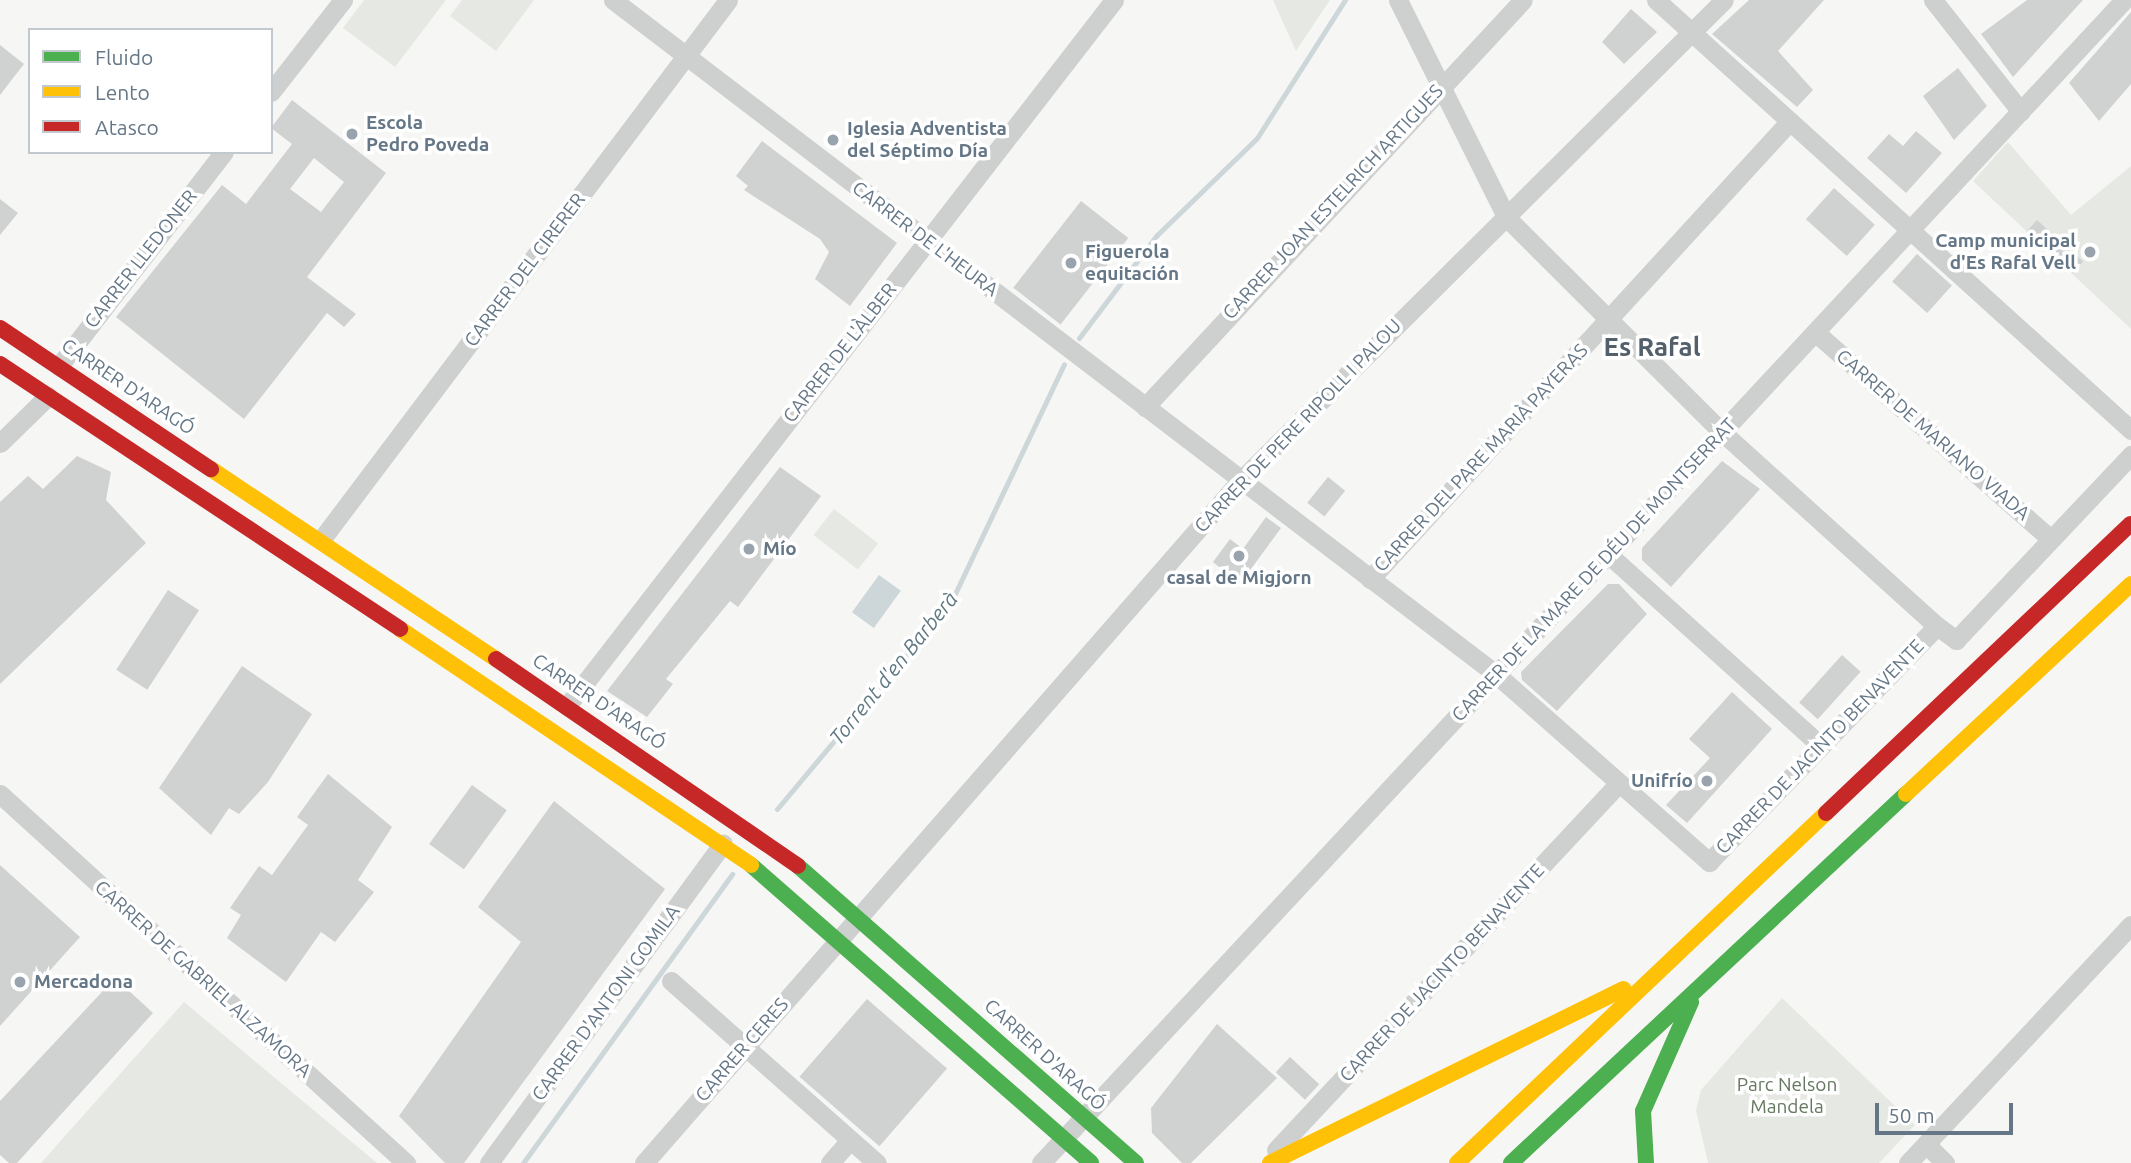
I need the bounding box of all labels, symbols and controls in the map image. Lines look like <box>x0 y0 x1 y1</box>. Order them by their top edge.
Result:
legend <box>28 28 273 154</box>
text: Fluido <box>95 45 153 69</box>
text: Lento <box>95 80 150 104</box>
street label: CARRER JOAN ESTELRICH ARTIGUES <box>1218 80 1448 324</box>
place label: Escola Pedro Poveda <box>366 112 489 156</box>
text: Atasco <box>95 115 159 139</box>
place label: Iglesia Adventista del Séptimo Día <box>847 118 1007 162</box>
marker: Escola Pedro Poveda <box>344 126 360 142</box>
marker: Iglesia Adventista del Séptimo Día <box>825 132 841 148</box>
street label: CARRER DE L'HEURA <box>847 177 1003 301</box>
street label: CARRER LLEDONER <box>80 185 202 333</box>
street label: CARRER DEL CIRERER <box>460 189 590 351</box>
place label: Camp municipal d'Es Rafal Vell <box>1935 230 2076 274</box>
place label: Figuerola equitación <box>1085 241 1179 285</box>
marker: Camp municipal d'Es Rafal Vell <box>2082 244 2098 260</box>
marker: Figuerola equitación <box>1063 255 1079 271</box>
street label: CARRER DE L'ÀLBER <box>778 279 902 427</box>
street label: CARRER DE PERE RIPOLL I PALOU <box>1190 315 1406 537</box>
district label: Es Rafal <box>1603 331 1701 363</box>
street label: CARRER D'ARAGÓ <box>57 334 199 440</box>
street label: CARRER DEL PARE MARIÀ PAYERAS <box>1369 339 1593 577</box>
street label: CARRER DE MARIANO VIADA <box>1832 345 2034 525</box>
street label: CARRER DE LA MARE DE DÉU DE MONTSERRAT <box>1447 414 1741 726</box>
place label: Mío <box>763 538 797 560</box>
marker: Mío <box>741 541 757 557</box>
marker: casal de Migjorn <box>1231 548 1247 564</box>
place label: casal de Migjorn <box>1166 567 1312 589</box>
water label: Torrent d'en Barberà <box>824 586 962 750</box>
street label: CARRER DE JACINTO BENAVENTE <box>1711 635 1929 859</box>
street label: CARRER D'ARAGÓ <box>528 649 670 755</box>
place label: Unifrío <box>1631 770 1693 792</box>
marker: Unifrío <box>1699 773 1715 789</box>
street label: CARRER DE JACINTO BENAVENTE <box>1335 859 1549 1087</box>
street label: CARRER DE GABRIEL ALZAMORA <box>90 876 316 1082</box>
street label: CARRER D'ANTONI GOMILA <box>527 901 685 1105</box>
place label: Mercadona <box>34 971 133 993</box>
marker: Mercadona <box>12 974 28 990</box>
street label: CARRER CERES <box>691 994 793 1106</box>
street label: CARRER D'ARAGÓ <box>979 994 1111 1116</box>
park label: Parc Nelson Mandela <box>1737 1074 1837 1118</box>
scale bar <box>1879 1090 2017 1134</box>
text: 50 m <box>1888 1103 1935 1127</box>

